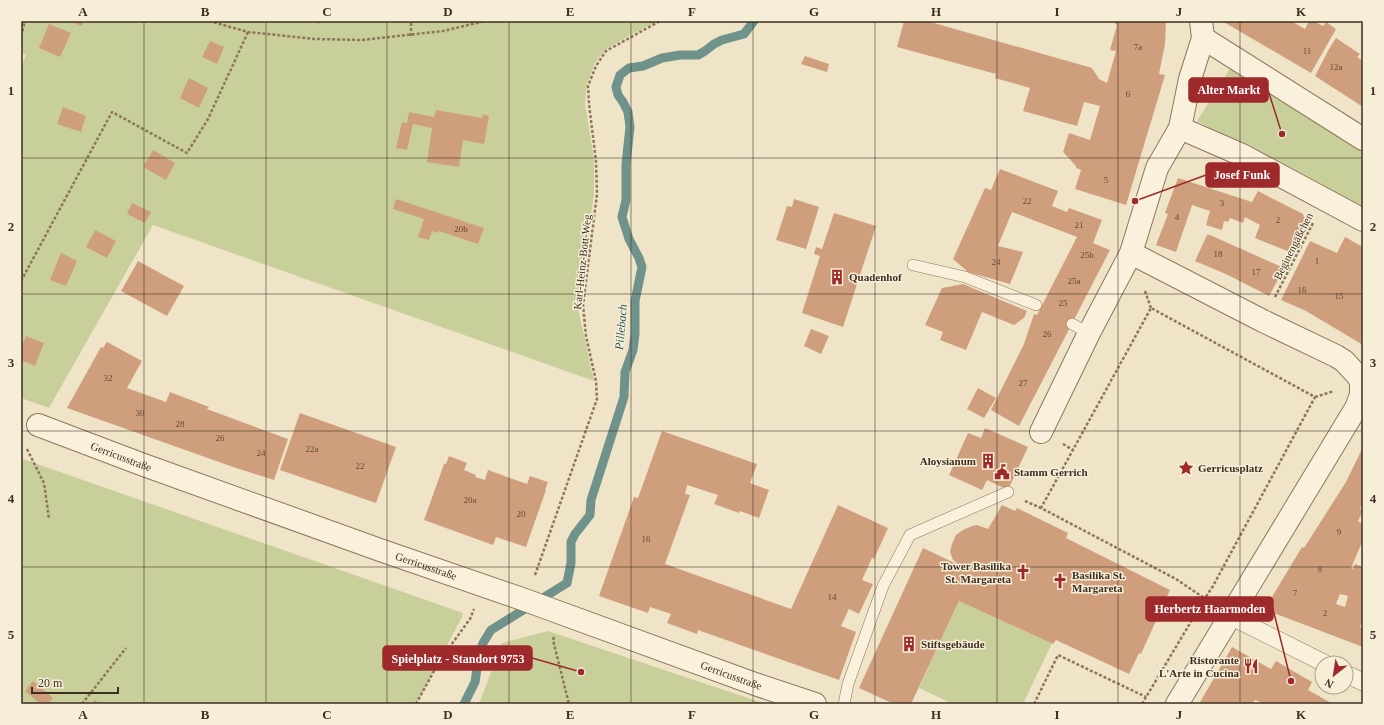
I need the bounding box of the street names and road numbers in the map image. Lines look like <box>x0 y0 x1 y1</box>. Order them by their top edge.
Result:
street label: Beginengäßchen <box>1271 210 1315 281</box>
street label: Karl-Heinz-Bott-Weg <box>571 213 593 310</box>
street label: Gerricusstraße <box>89 440 153 473</box>
street label: Gerricusstraße <box>394 550 459 582</box>
street label: Gerricusstraße <box>699 659 763 692</box>

